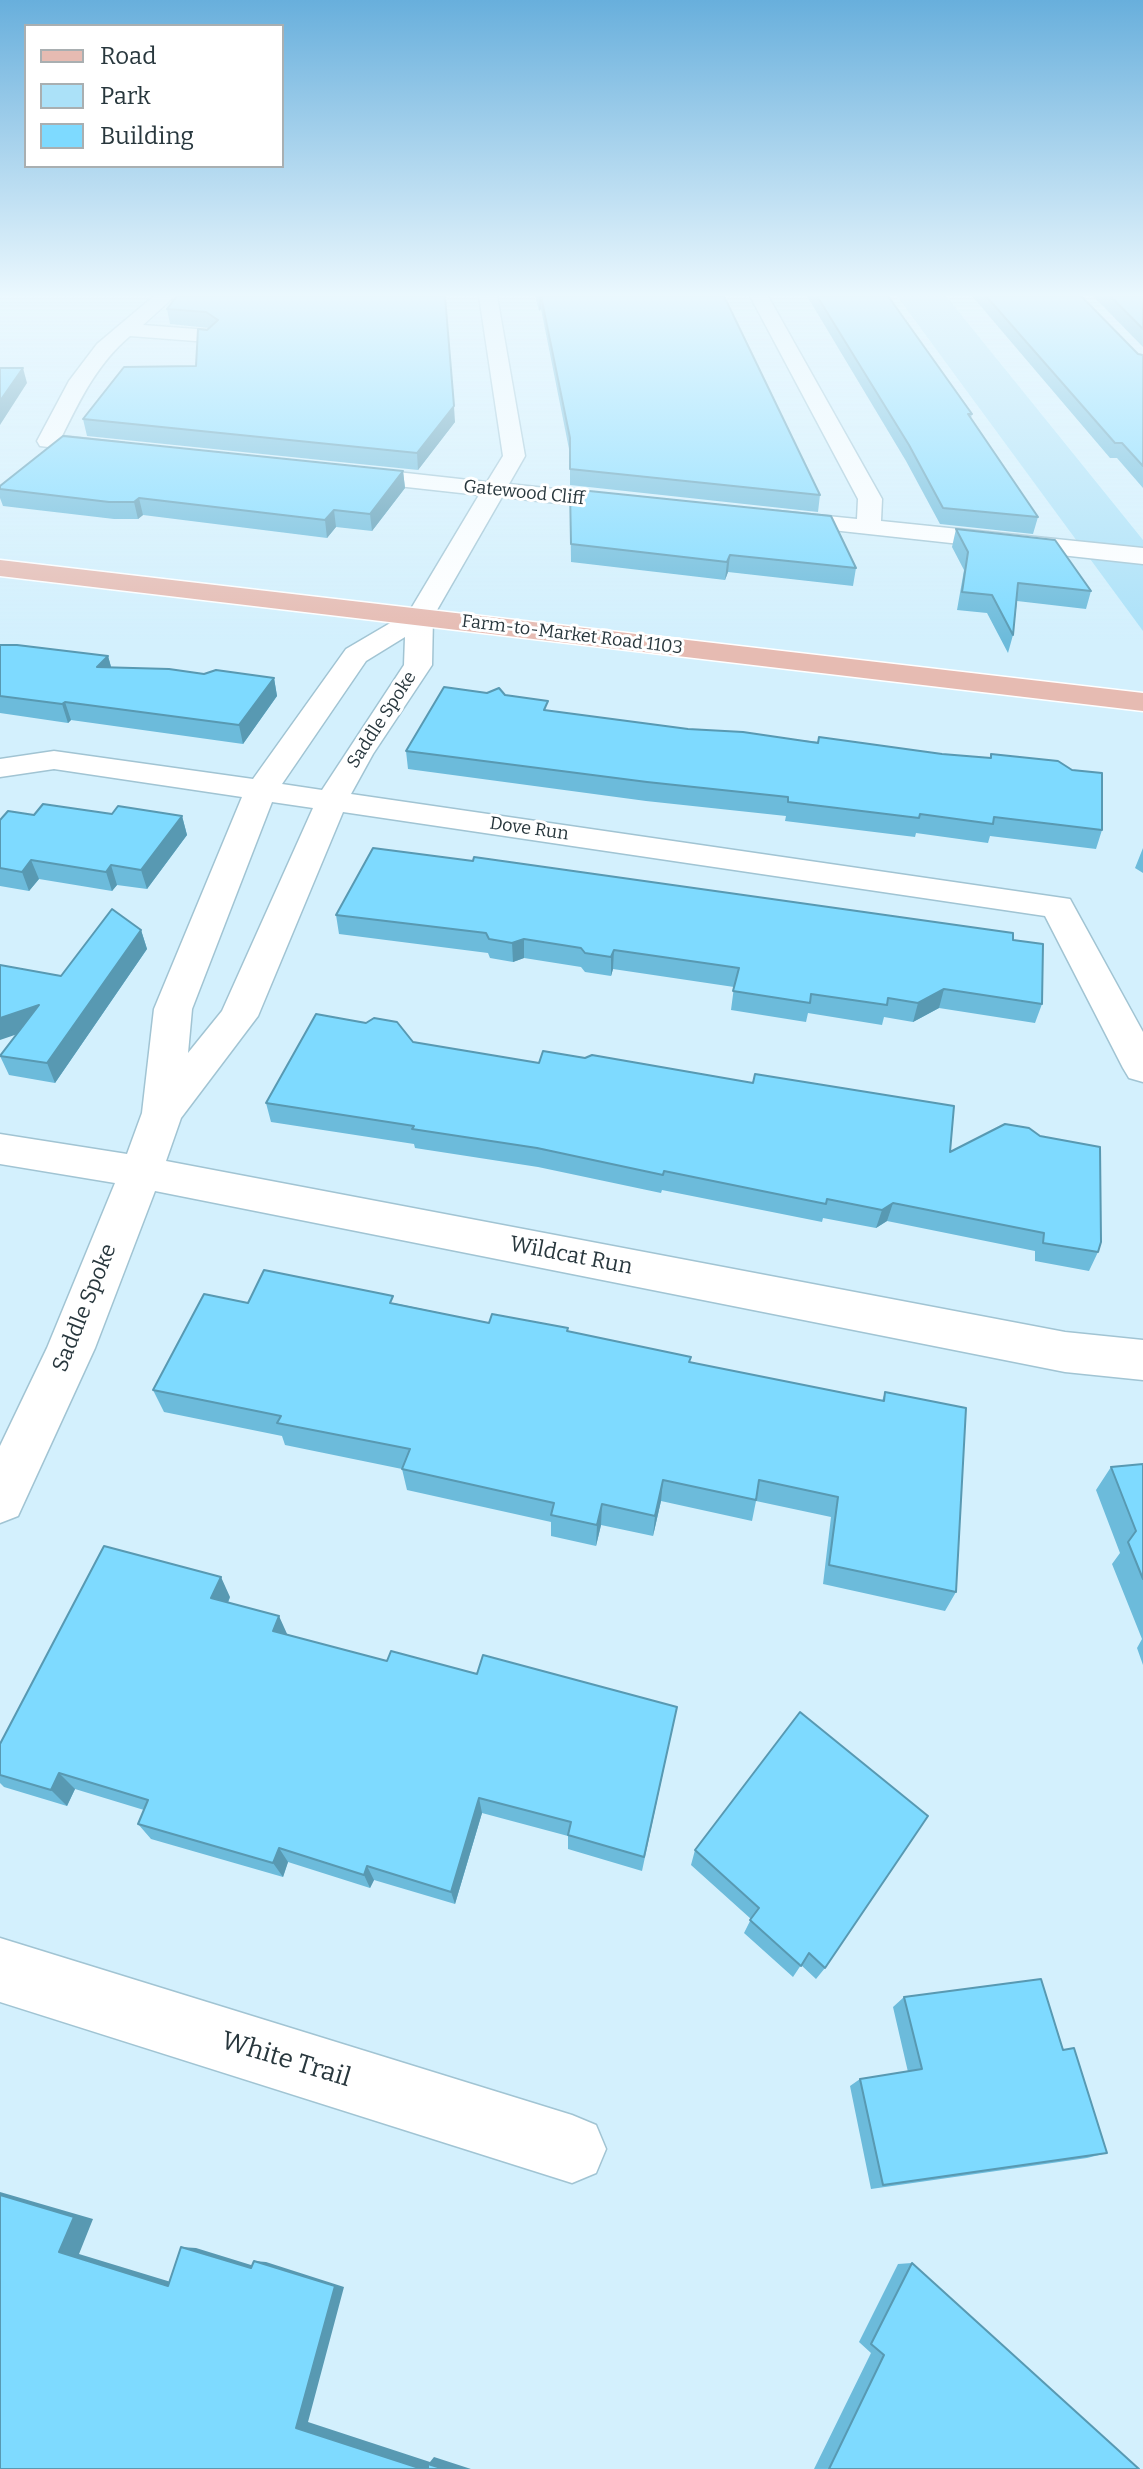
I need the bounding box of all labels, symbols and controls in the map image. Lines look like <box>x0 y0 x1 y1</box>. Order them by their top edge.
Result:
legend <box>24 24 284 168</box>
text: Road <box>100 42 156 70</box>
text: Park <box>100 82 151 110</box>
text: Building <box>100 122 194 150</box>
street label: Gatewood Cliff <box>462 476 586 510</box>
street label: Farm-to-Market Road 1103 <box>460 611 684 659</box>
street label: Saddle Spoke <box>343 668 421 772</box>
street label: Dove Run <box>488 813 570 845</box>
street label: Wildcat Run <box>507 1231 635 1281</box>
street label: Saddle Spoke <box>47 1240 123 1376</box>
street label: White Trail <box>218 2026 354 2094</box>

